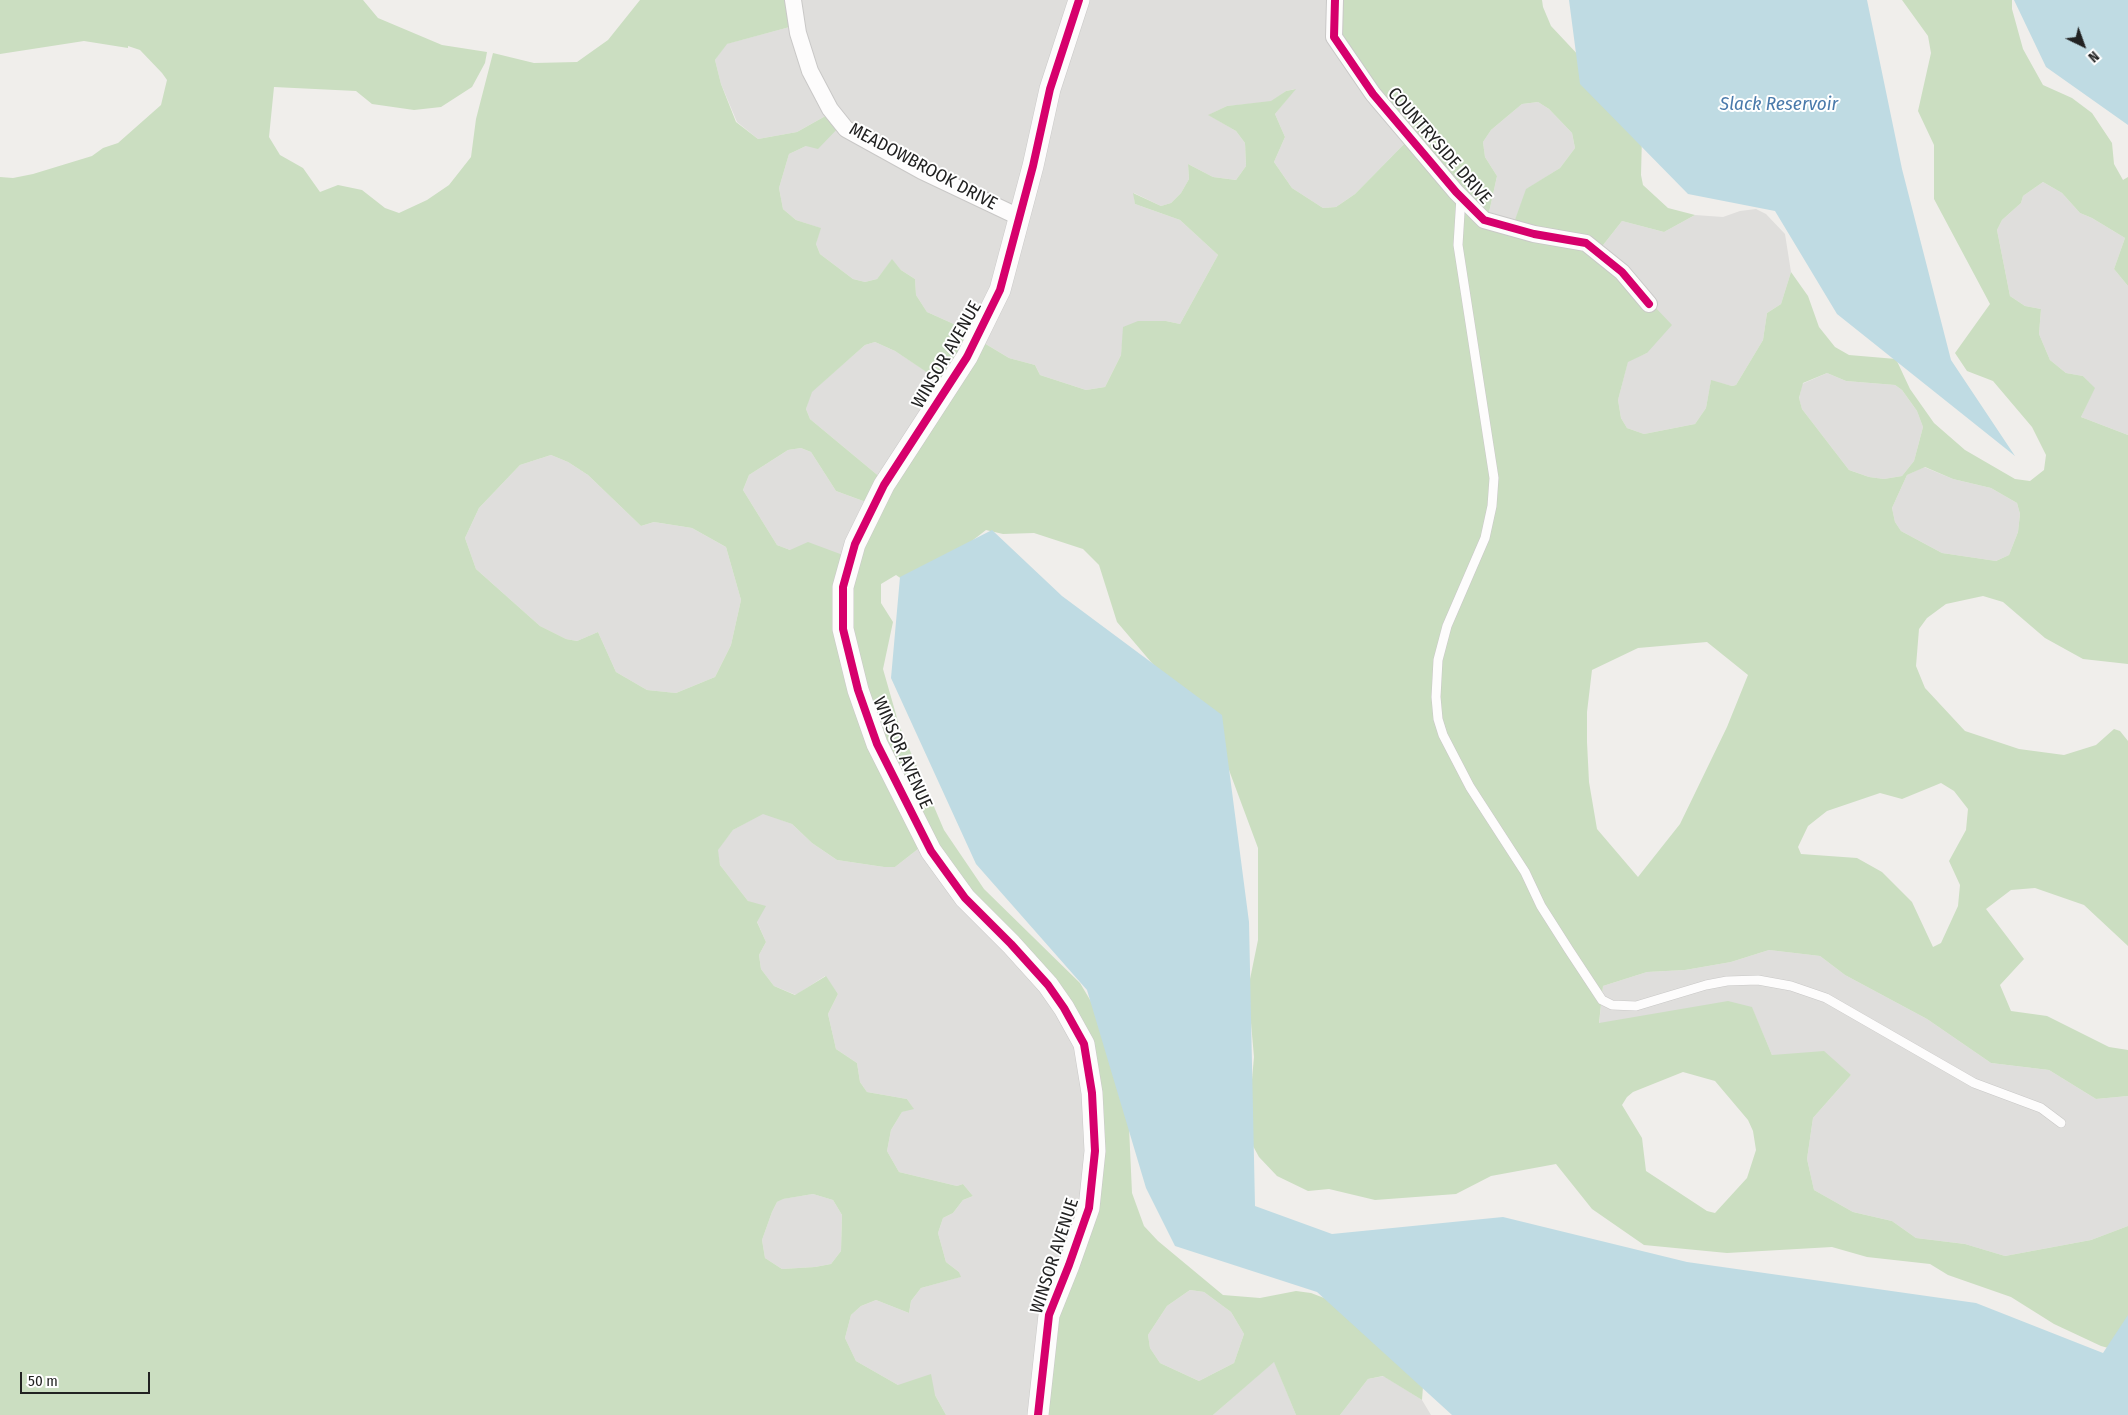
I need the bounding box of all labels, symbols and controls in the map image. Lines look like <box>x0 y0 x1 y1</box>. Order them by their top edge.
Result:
north arrow <box>2058 20 2108 70</box>
text: N <box>2085 47 2102 66</box>
street label: COUNTRYSIDE DRIVE <box>1383 83 1495 209</box>
water label: Slack Reservoir <box>1720 94 1838 116</box>
street label: MEADOWBROOK DRIVE <box>845 119 1001 215</box>
street label: WINSOR AVENUE <box>908 298 986 412</box>
street label: WINSOR AVENUE <box>868 694 936 812</box>
street label: WINSOR AVENUE <box>1026 1196 1084 1316</box>
scale bar <box>22 1362 152 1394</box>
text: 50 m <box>28 1372 58 1390</box>

